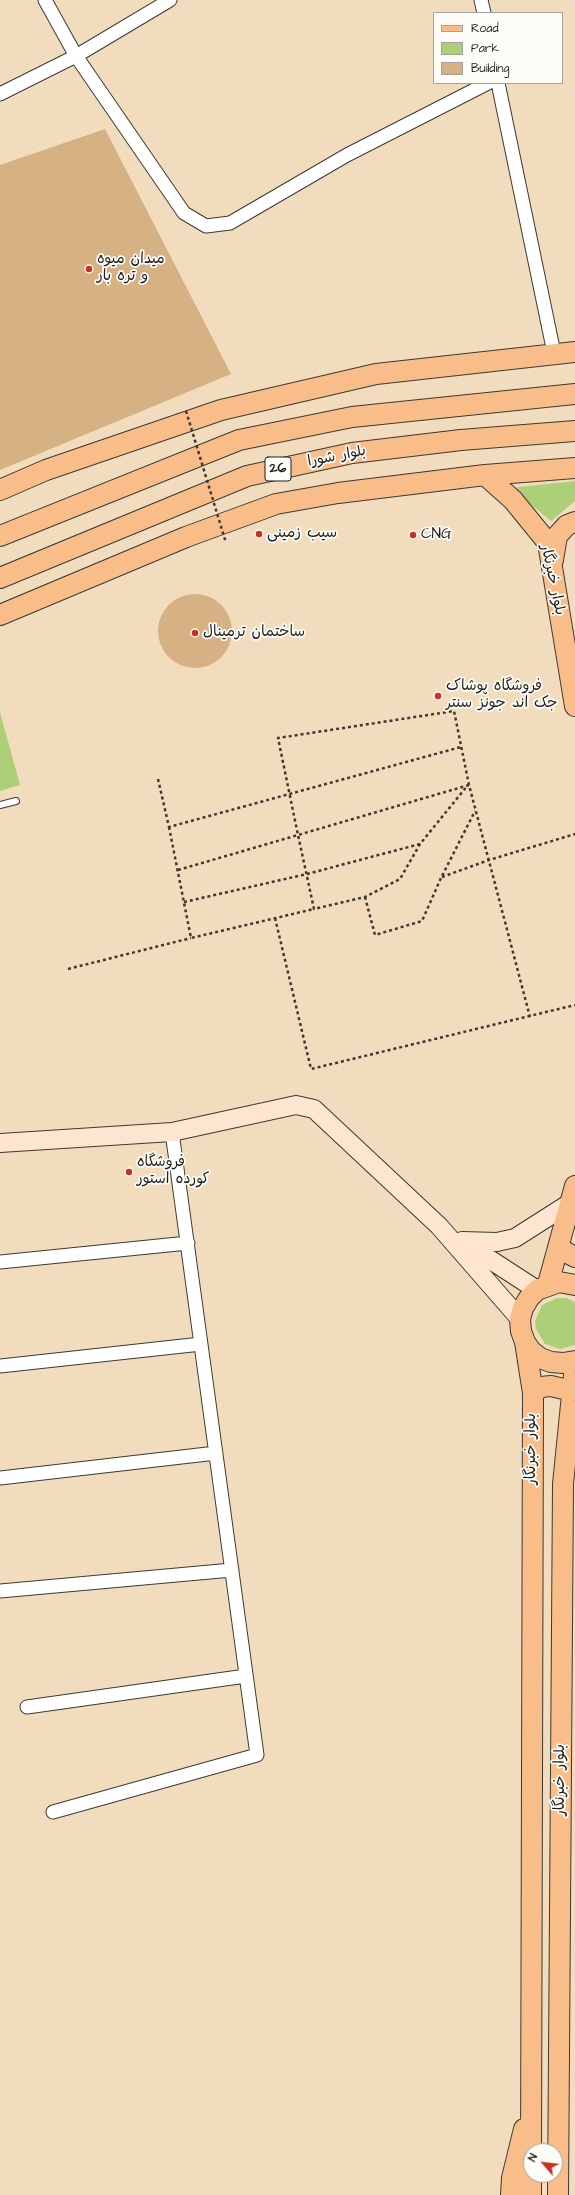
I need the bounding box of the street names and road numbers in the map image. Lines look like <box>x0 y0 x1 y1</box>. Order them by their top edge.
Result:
street label: بلوار شورا <box>306 443 368 471</box>
road number: 26 <box>265 457 291 481</box>
street label: بلوار خبرنگار <box>536 543 568 617</box>
street label: بلوار خبرنگار <box>523 1413 541 1485</box>
street label: بلوار خبرنگار <box>552 1744 570 1816</box>

